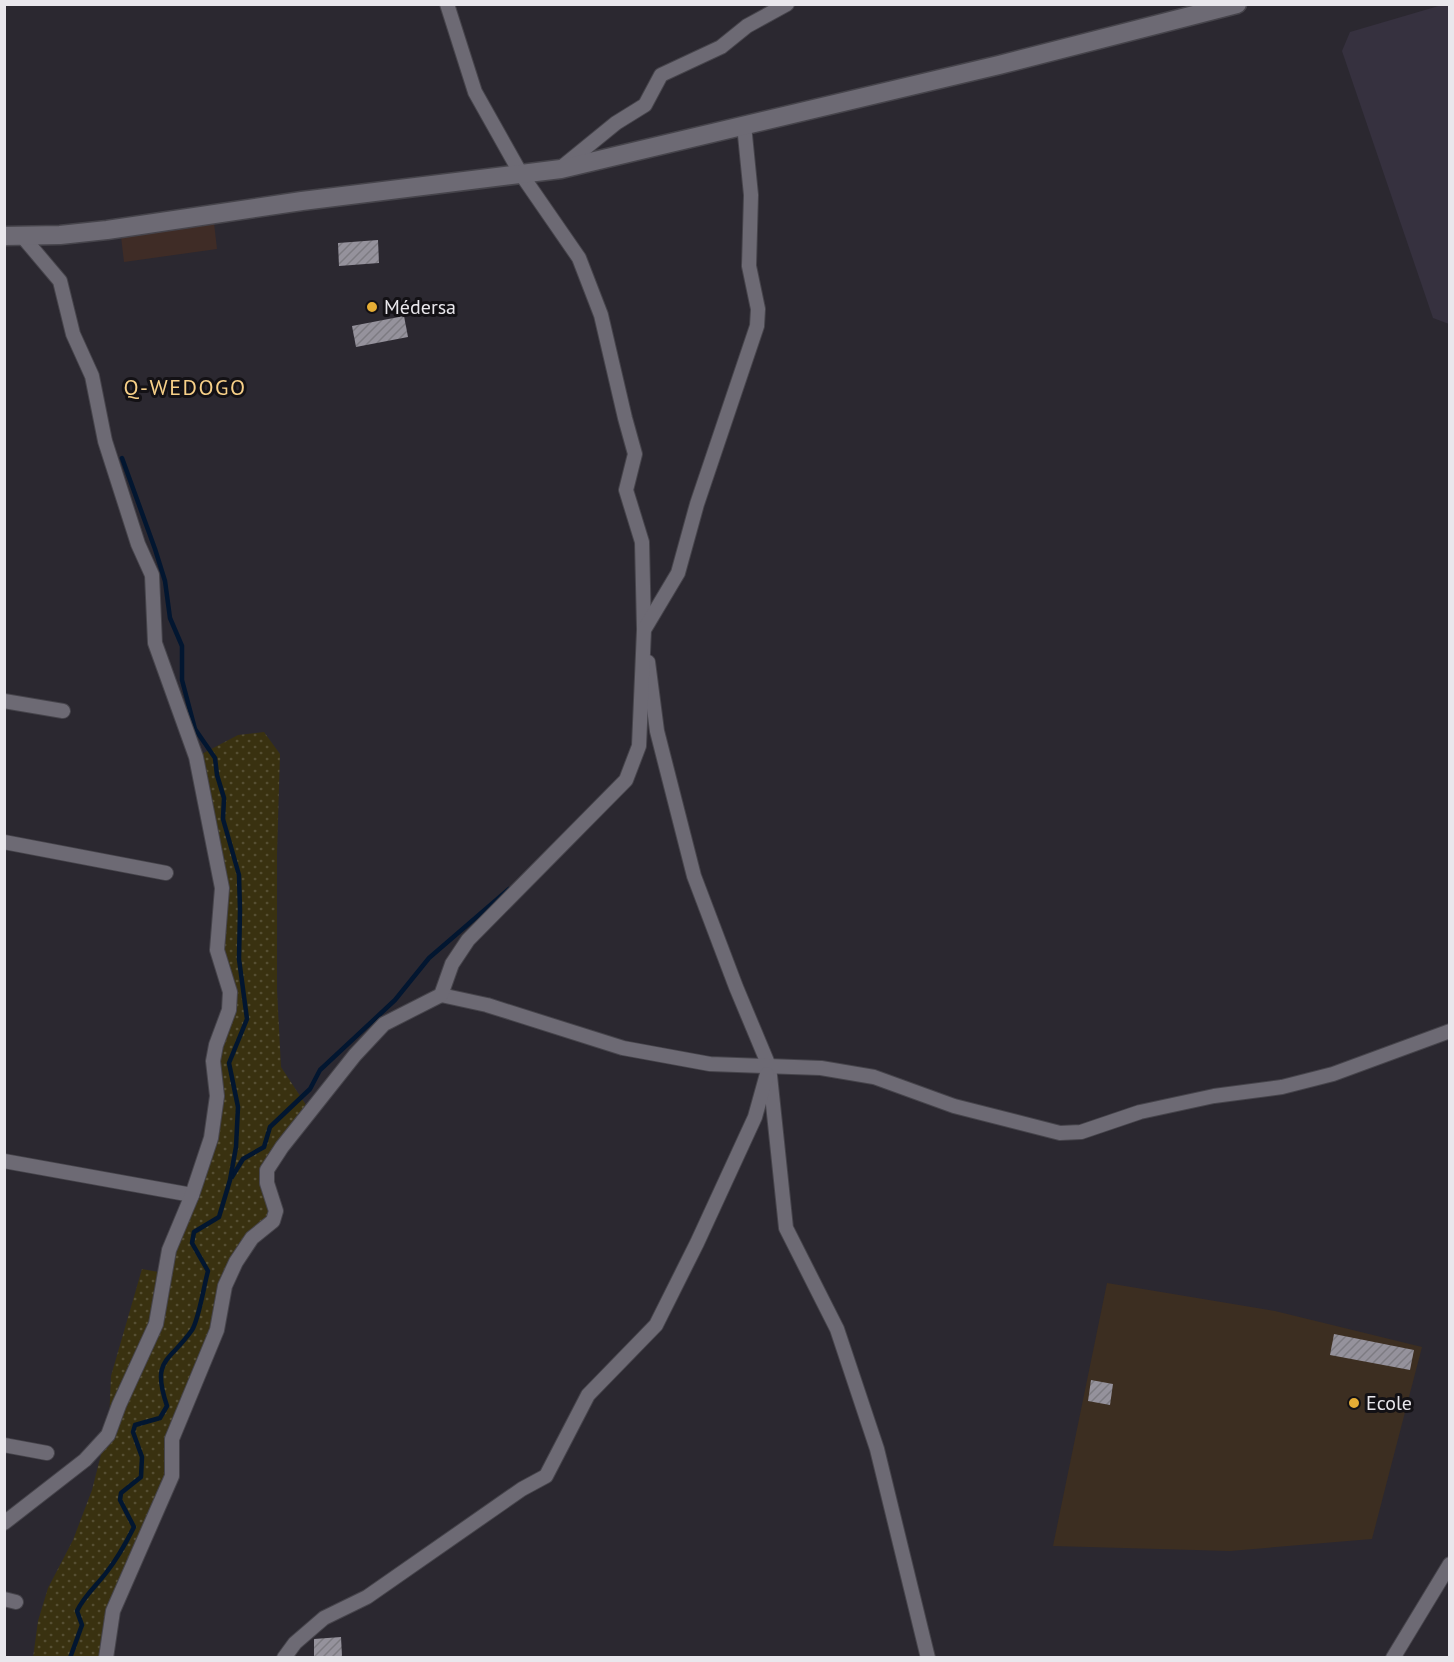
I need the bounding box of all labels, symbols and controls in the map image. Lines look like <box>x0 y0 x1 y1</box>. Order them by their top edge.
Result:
place label: Médersa <box>384 294 456 320</box>
marker: Médersa <box>365 300 379 314</box>
district label: Q-WEDOGO <box>124 373 246 401</box>
place label: Ecole <box>1366 1390 1412 1416</box>
marker: Ecole <box>1347 1396 1361 1410</box>

